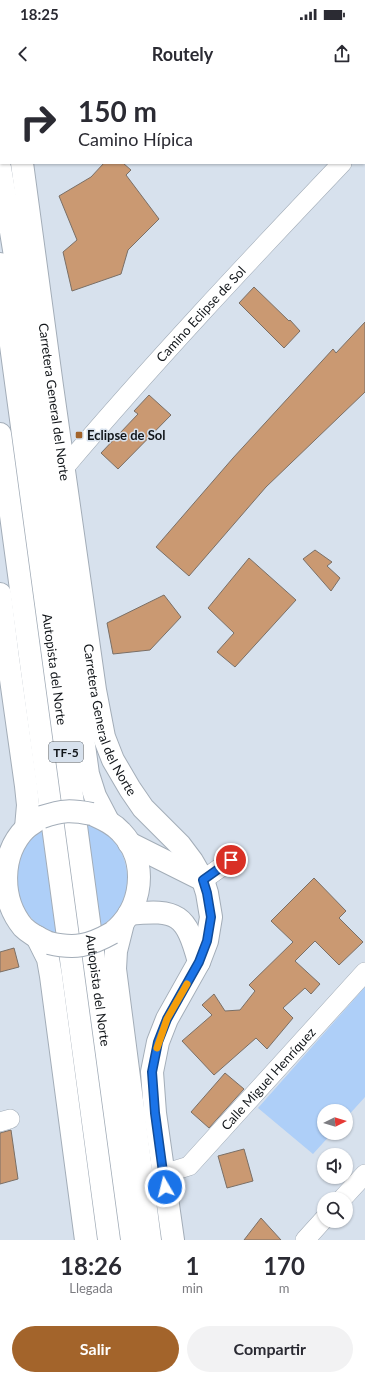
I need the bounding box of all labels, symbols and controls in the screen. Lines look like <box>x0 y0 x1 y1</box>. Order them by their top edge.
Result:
text: 18:25 <box>20 5 59 23</box>
icon: back <box>12 43 34 65</box>
text: Routely <box>152 43 213 65</box>
icon: share <box>331 43 353 65</box>
text: 150 m <box>78 94 157 128</box>
icon: right <box>12 96 64 148</box>
text: Camino Hípica <box>78 128 193 150</box>
street label: Camino Eclipse de Sol <box>153 263 249 365</box>
street label: Carretera General del Norte <box>36 322 73 482</box>
place label: Eclipse de Sol <box>87 427 166 443</box>
marker: Eclipse de Sol <box>74 430 84 440</box>
street label: Autopista del Norte <box>39 613 70 726</box>
street label: Carretera General del Norte <box>81 643 140 799</box>
road number: TF-5 <box>49 742 83 762</box>
pin <box>214 843 248 877</box>
icon: arrive <box>220 849 242 871</box>
street label: Autopista del Norte <box>83 934 114 1047</box>
street label: Calle Miguel Henríquez <box>218 1024 319 1133</box>
north arrow <box>317 1104 353 1140</box>
map controls <box>317 1104 353 1228</box>
button: sound <box>317 1148 353 1184</box>
position arrow <box>144 1166 186 1208</box>
button: search <box>317 1192 353 1228</box>
text: 18:26 <box>60 1251 122 1280</box>
text: 1 <box>186 1251 200 1280</box>
text: 170 <box>263 1251 305 1280</box>
text: Llegada <box>69 1280 113 1296</box>
text: min <box>182 1280 203 1296</box>
text: m <box>279 1280 289 1296</box>
button: Salir <box>12 1326 179 1372</box>
button: Compartir <box>187 1326 353 1372</box>

